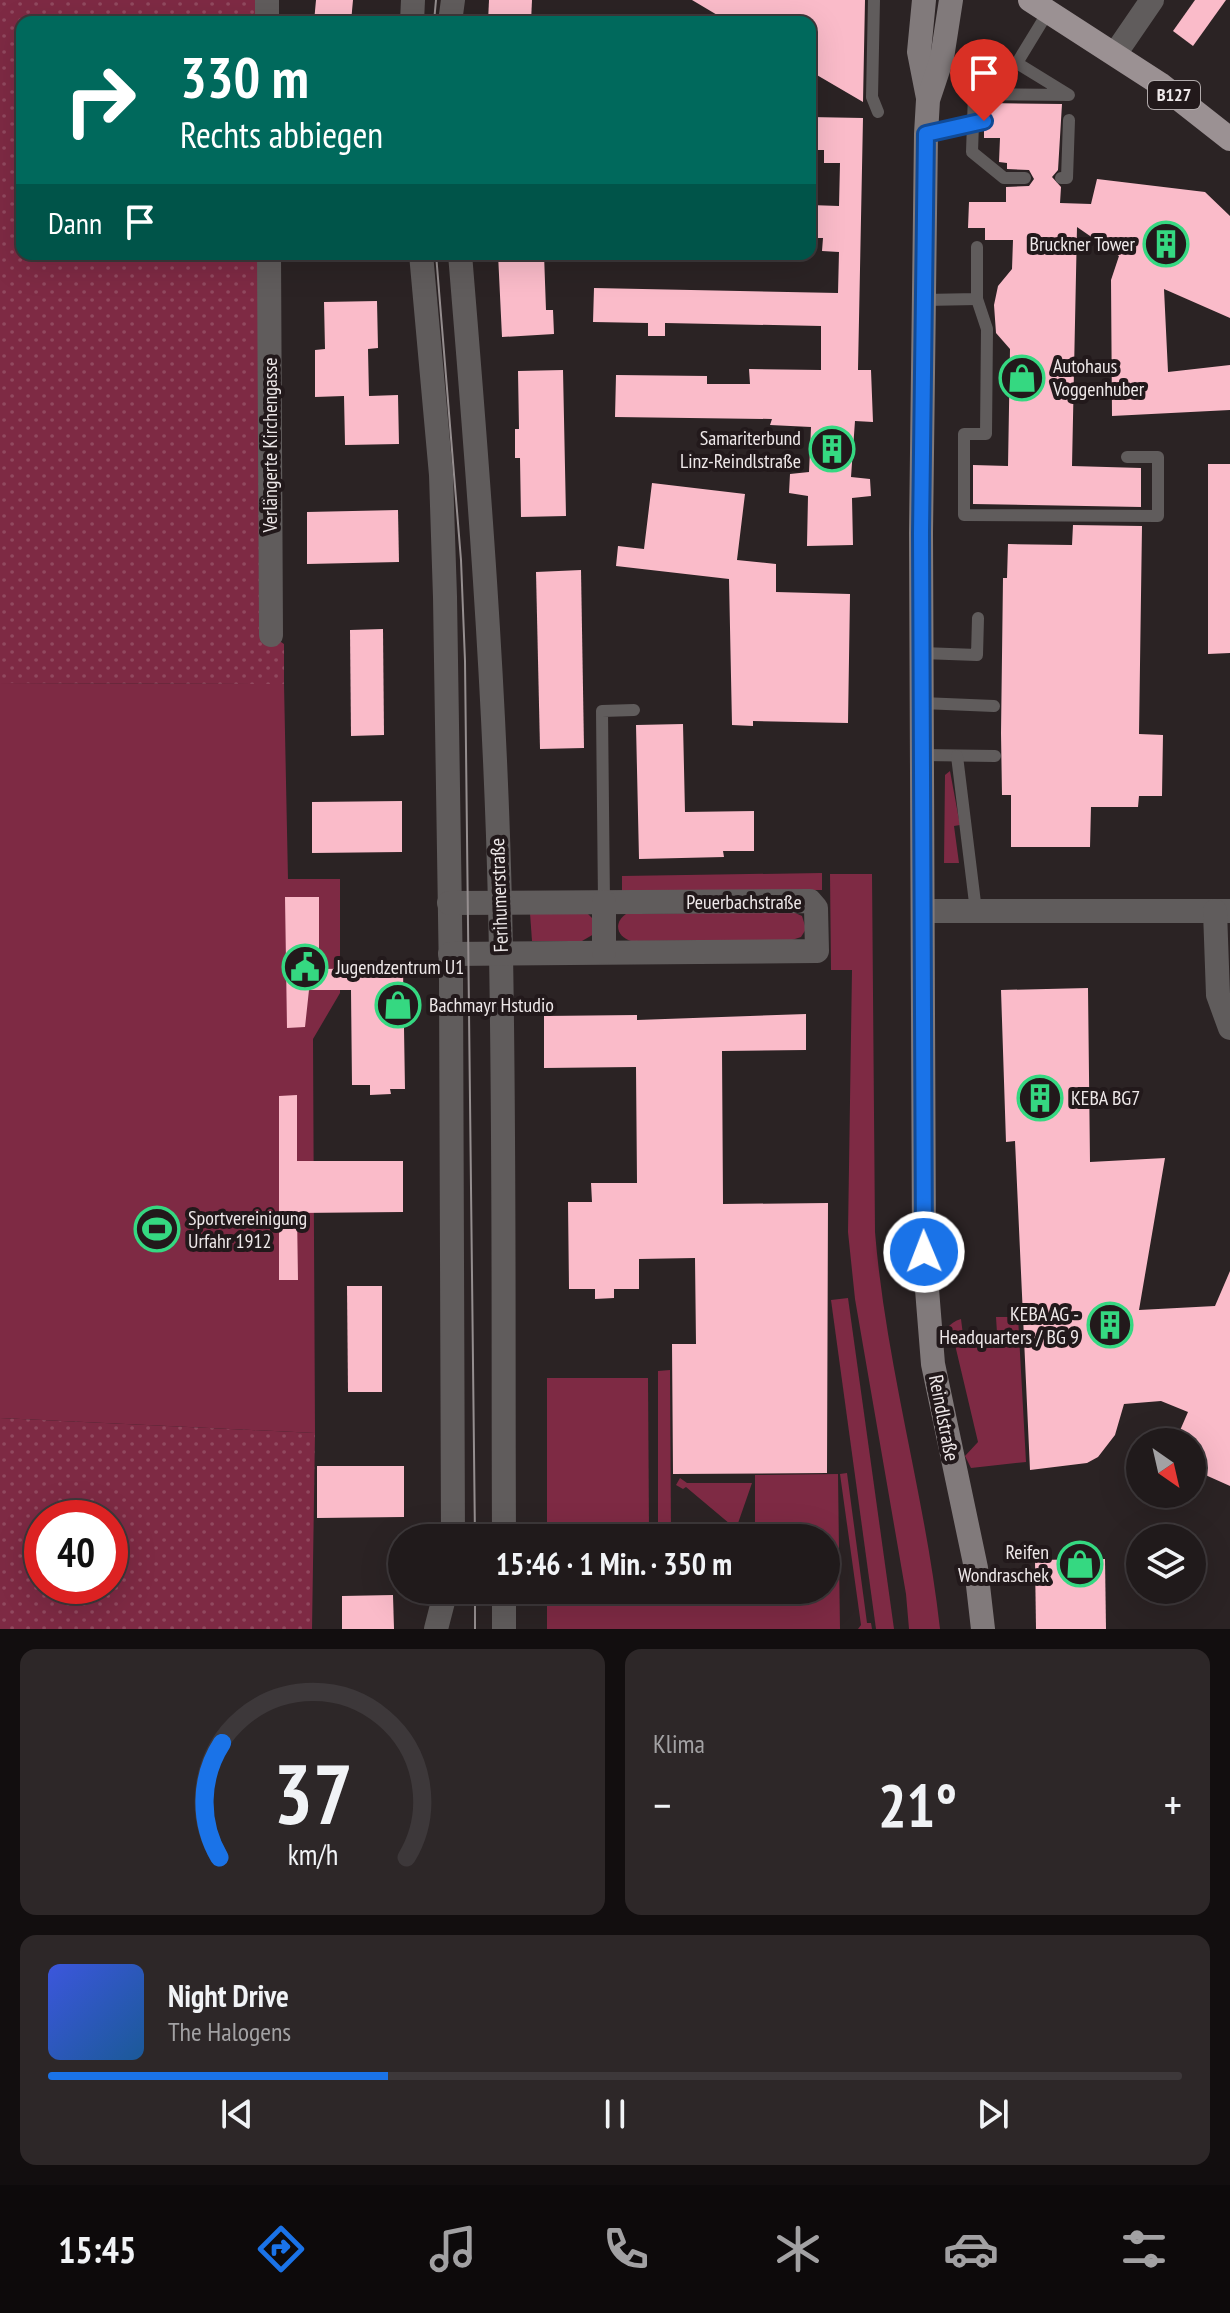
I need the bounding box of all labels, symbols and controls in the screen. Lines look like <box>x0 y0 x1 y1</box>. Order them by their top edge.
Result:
pin <box>950 39 1018 121</box>
text: 330 m <box>180 41 309 113</box>
icon: right <box>48 48 152 152</box>
icon: arrive <box>962 51 1006 95</box>
road number: B127 <box>1148 81 1200 109</box>
text: Rechts abbiegen <box>180 111 383 158</box>
icon: arrive <box>118 200 162 244</box>
text: Dann <box>48 203 102 242</box>
building icon: Bruckner Tower <box>1142 220 1190 268</box>
place label: Bruckner Tower <box>1030 231 1136 257</box>
place label: Autohaus Voggenhuber <box>1052 353 1145 402</box>
shop icon: Autohaus Voggenhuber <box>998 354 1046 402</box>
street label: Verlängerte Kirchengasse <box>257 357 283 534</box>
place label: Samariterbund Linz-Reindlstraße <box>680 425 801 474</box>
building icon: Samariterbund Linz-Reindlstraße <box>808 425 856 473</box>
street label: Ferihumerstraße <box>484 837 514 953</box>
street label: Peuerbachstraße <box>686 889 802 915</box>
public building icon: Jugendzentrum U1 <box>281 943 329 991</box>
place label: Jugendzentrum U1 <box>335 954 464 980</box>
shop icon: Bachmayr Hstudio <box>374 981 422 1029</box>
place label: Bachmayr Hstudio <box>429 992 554 1018</box>
building icon: KEBA BG7 <box>1016 1074 1064 1122</box>
place label: KEBA BG7 <box>1071 1085 1140 1111</box>
sports icon: Sportvereinigung Urfahr 1912 <box>133 1205 181 1253</box>
place label: Sportvereinigung Urfahr 1912 <box>188 1205 307 1254</box>
position arrow <box>882 1210 966 1294</box>
place label: KEBA AG - Headquarters / BG 9 <box>939 1301 1079 1350</box>
building icon: KEBA AG - Headquarters / BG 9 <box>1086 1301 1134 1349</box>
street label: Reindlstraße <box>923 1373 965 1463</box>
north arrow <box>1126 1428 1206 1508</box>
map controls <box>1126 1428 1206 1604</box>
speed limit sign: 40 <box>24 1500 128 1604</box>
button: layers <box>1126 1524 1206 1604</box>
place label: Reifen Wondraschek <box>958 1539 1049 1588</box>
shop icon: Reifen Wondraschek <box>1056 1540 1104 1588</box>
text: 15:46 · 1 Min. · 350 m <box>496 1544 732 1583</box>
text: Klima <box>653 1727 705 1760</box>
text: 37 <box>273 1739 352 1847</box>
text: 21° <box>878 1766 957 1844</box>
text: − <box>653 1776 671 1833</box>
text: + <box>1164 1776 1182 1833</box>
text: km/h <box>287 1836 338 1873</box>
text: Night Drive <box>168 1976 289 2015</box>
text: The Halogens <box>168 2015 291 2048</box>
icon: previous <box>215 2092 259 2136</box>
icon: pause <box>593 2092 637 2136</box>
icon: next <box>971 2092 1015 2136</box>
icon: directions <box>253 2221 309 2277</box>
icon: music <box>425 2221 481 2277</box>
icon: phone <box>598 2221 654 2277</box>
icon: climate <box>770 2221 826 2277</box>
icon: car <box>943 2221 999 2277</box>
icon: filters <box>1116 2221 1172 2277</box>
text: 15:45 <box>58 2226 136 2273</box>

